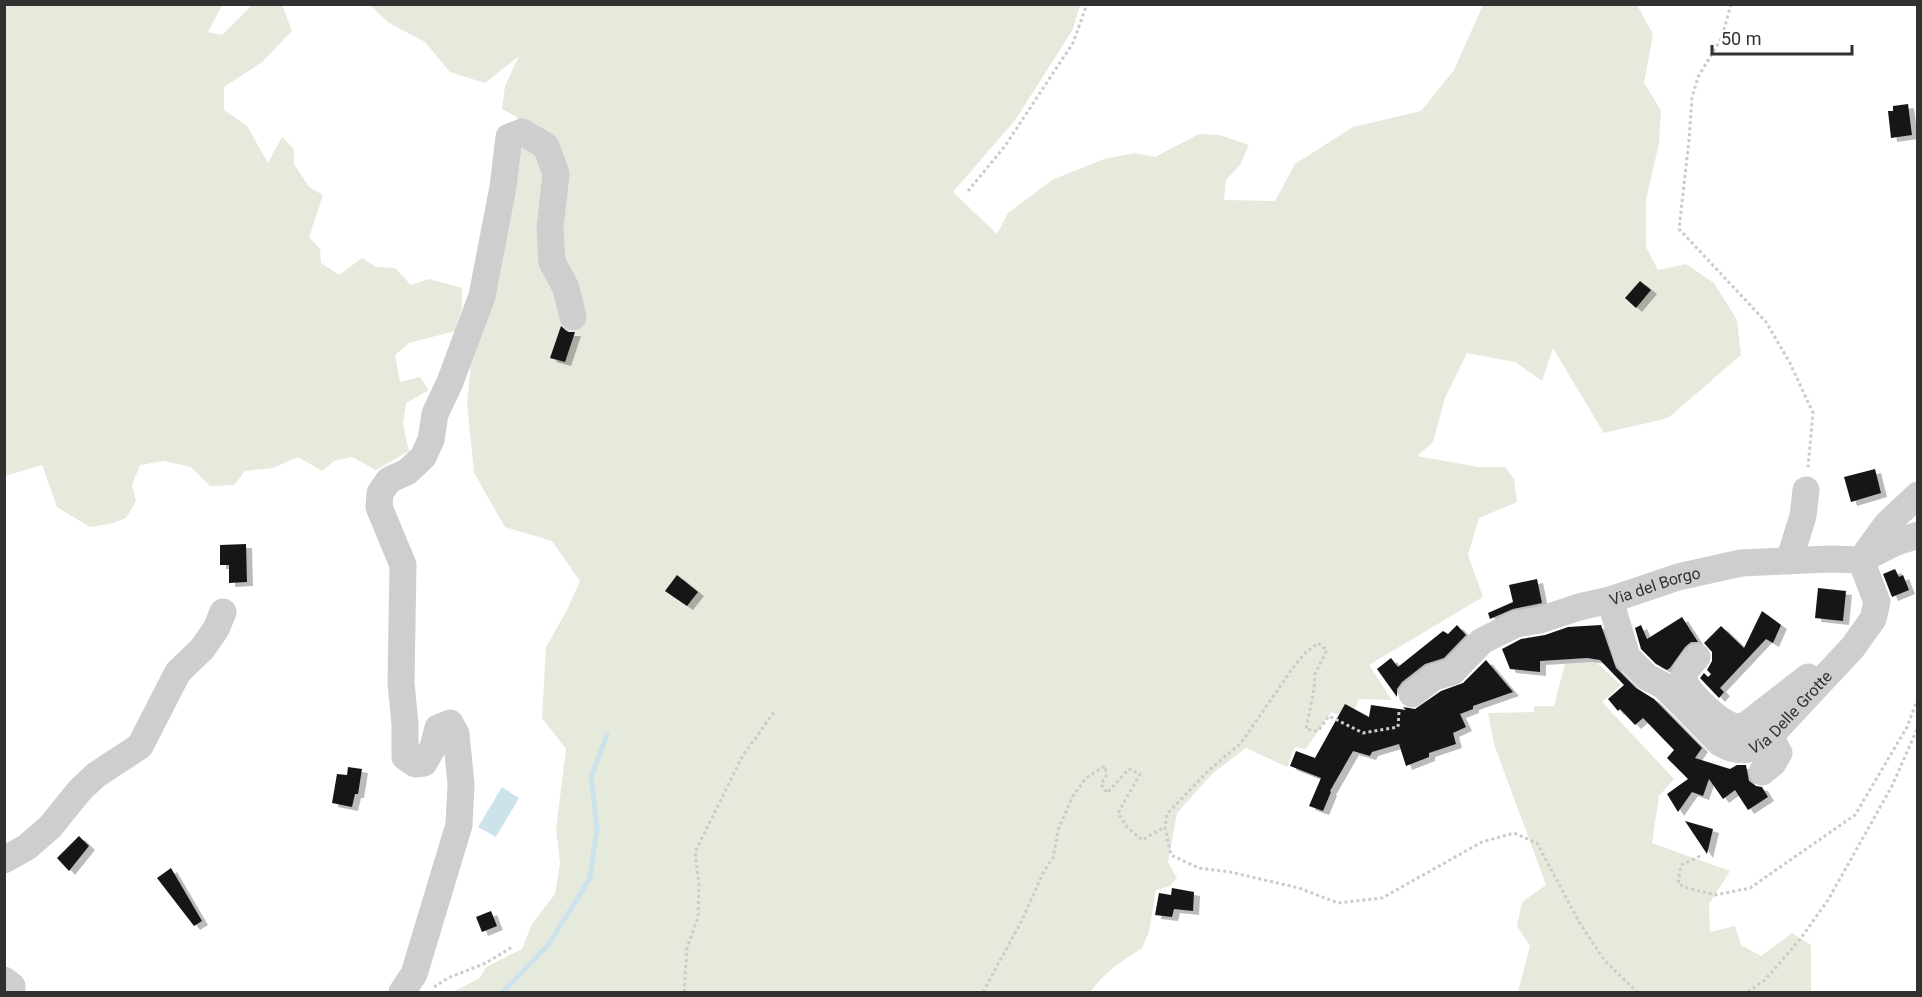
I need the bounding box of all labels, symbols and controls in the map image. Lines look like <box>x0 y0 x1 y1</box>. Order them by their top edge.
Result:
scale bar <box>1712 18 1852 56</box>
text: 50 m <box>1721 28 1761 49</box>
street label: Via del Borgo <box>1607 563 1702 610</box>
street label: Via Delle Grotte <box>1746 667 1836 758</box>

